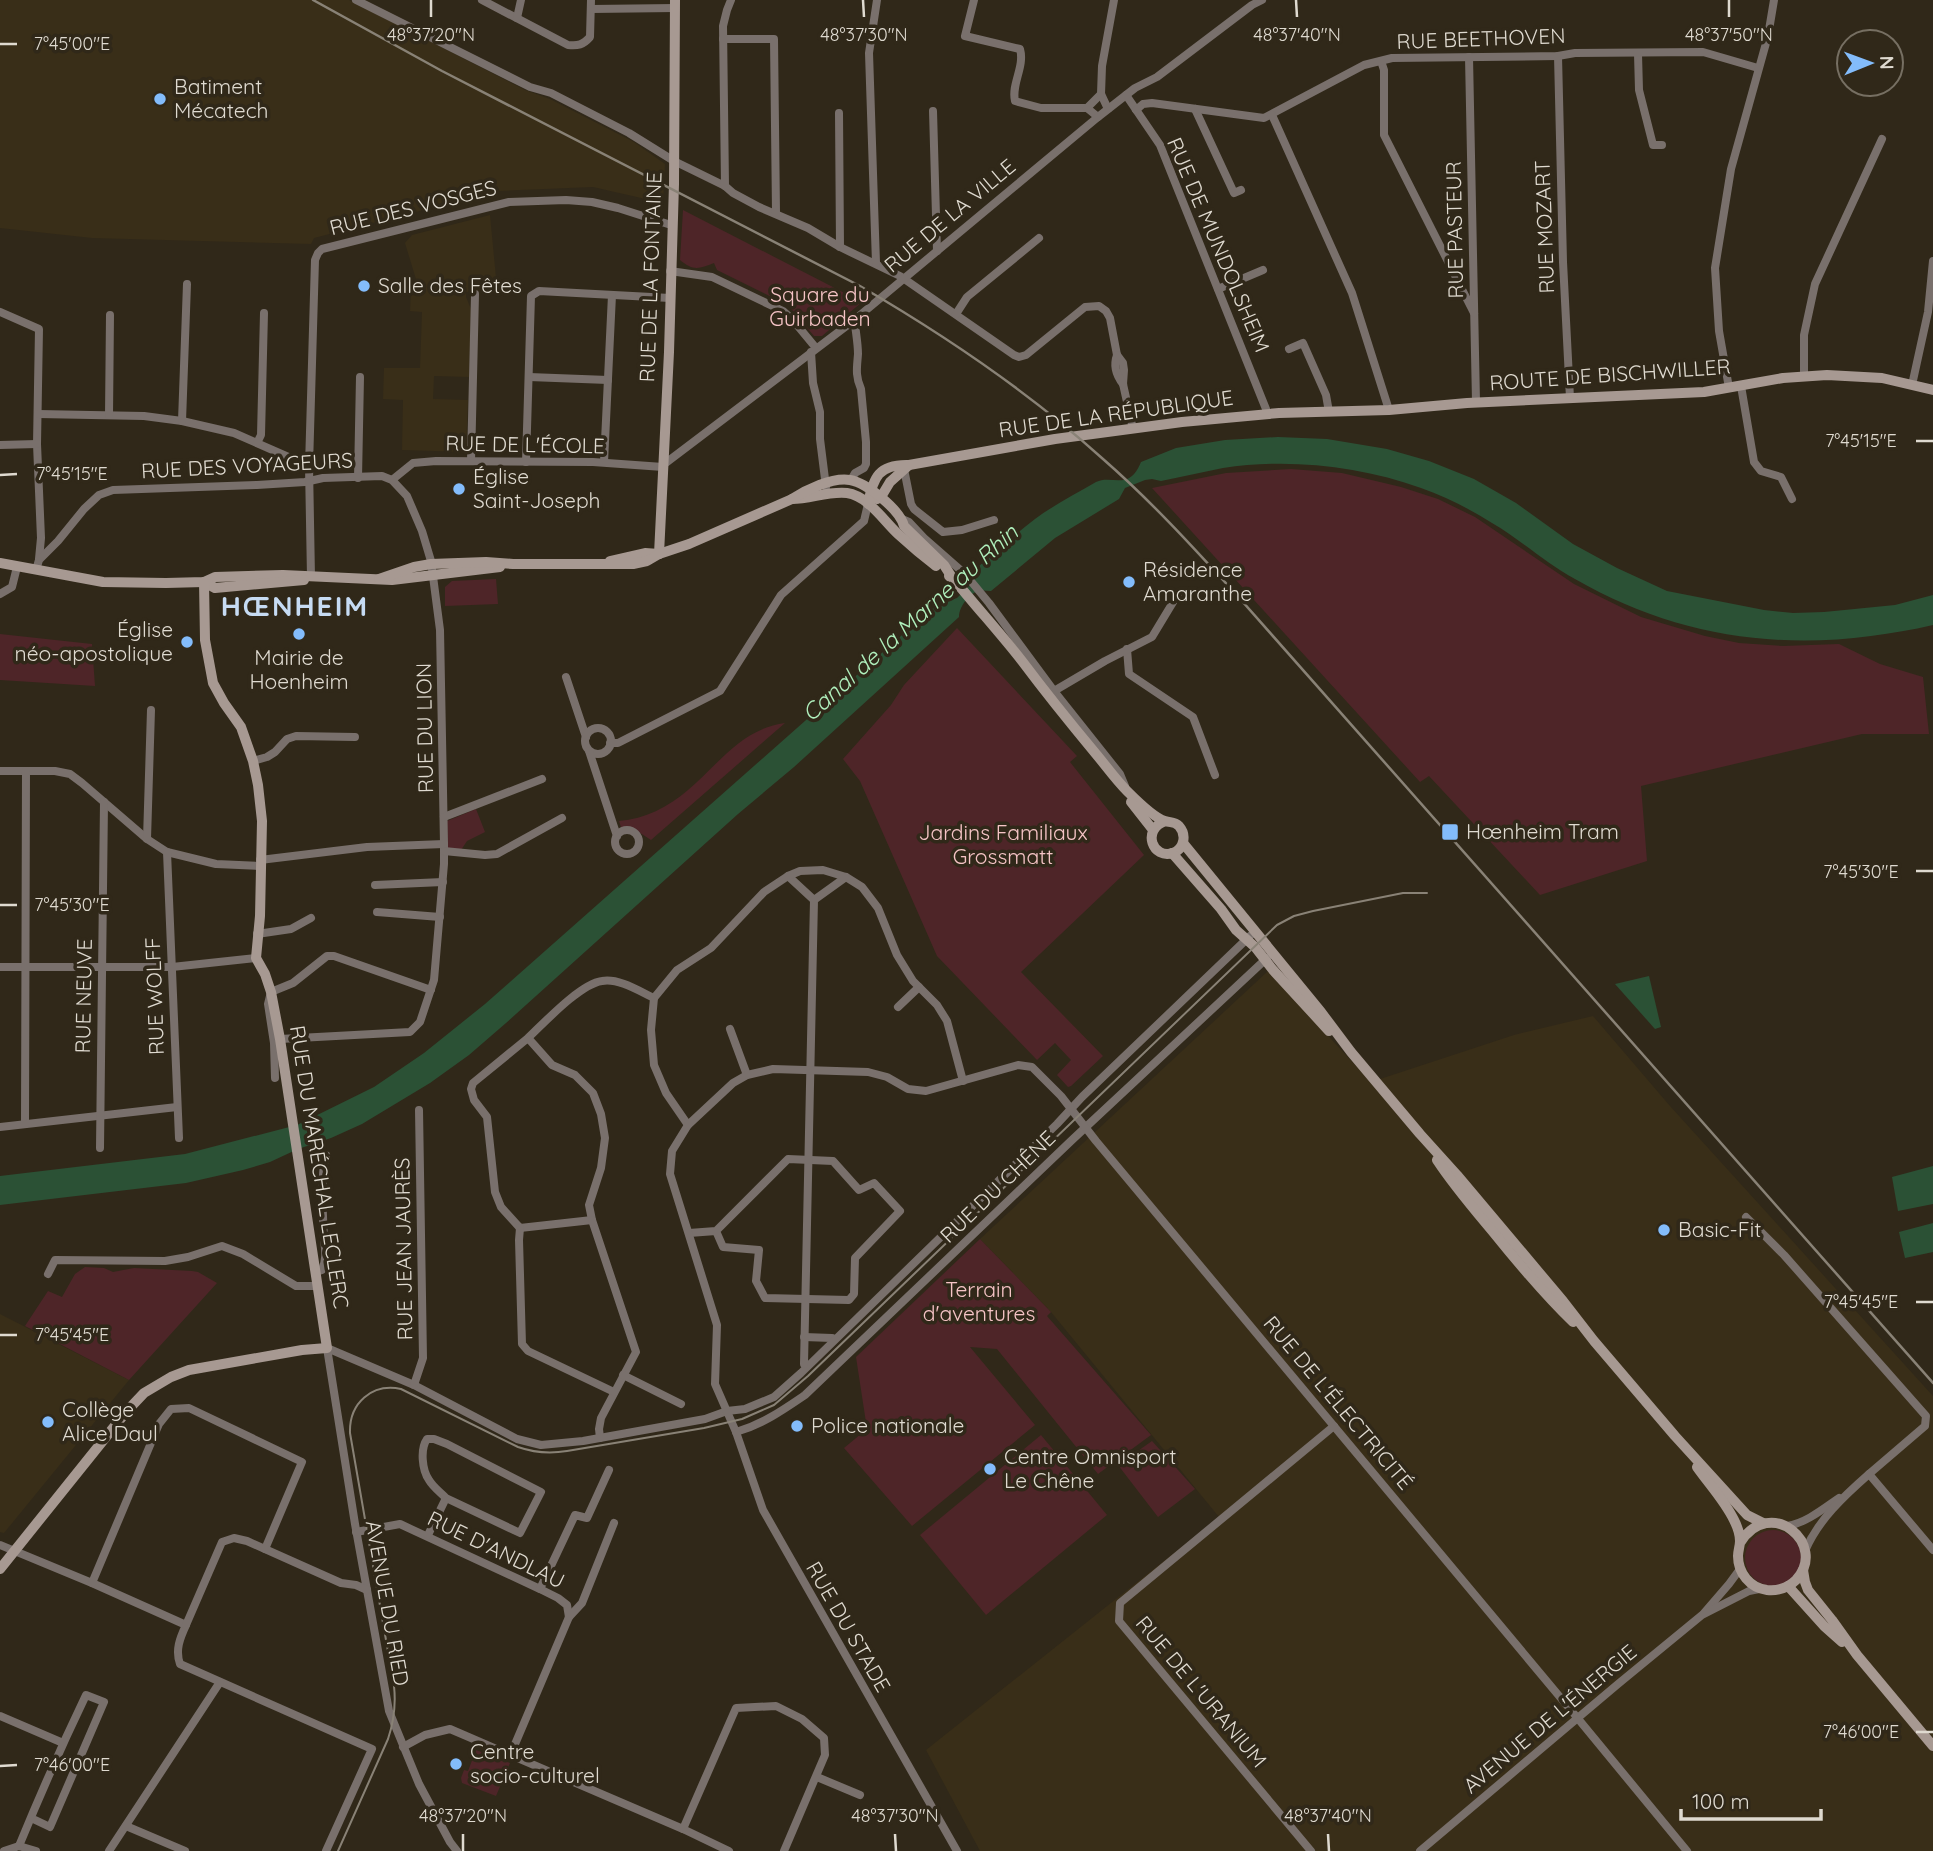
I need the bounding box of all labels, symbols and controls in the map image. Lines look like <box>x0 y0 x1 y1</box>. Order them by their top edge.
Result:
street label: RUE BEETHOVEN <box>1396 22 1566 54</box>
text: 48°37'20"N <box>387 23 475 46</box>
text: 48°37'30"N <box>820 23 908 46</box>
text: 48°37'40"N <box>1253 23 1341 46</box>
text: 48°37'50"N <box>1685 23 1773 46</box>
north arrow <box>1835 28 1905 98</box>
text: 7°45'00"E <box>34 32 110 55</box>
text: N <box>1875 56 1899 70</box>
place label: Batiment Mécatech <box>174 73 269 123</box>
marker: Batiment Mécatech <box>152 91 168 107</box>
street label: RUE DE MUNDOLSHEIM <box>1162 133 1276 356</box>
street label: RUE DE LA VILLE <box>878 153 1020 278</box>
street label: RUE MOZART <box>1529 160 1559 294</box>
street label: RUE PASTEUR <box>1440 161 1468 299</box>
street label: RUE DE LA FONTAINE <box>633 171 667 383</box>
street label: RUE DES VOSGES <box>327 174 499 240</box>
place label: Salle des Fêtes <box>378 272 522 298</box>
marker: Salle des Fêtes <box>356 278 372 294</box>
park label: Square du Guirbaden <box>769 281 871 331</box>
street label: ROUTE DE BISCHWILLER <box>1489 353 1731 395</box>
street label: RUE DE LA RÉPUBLIQUE <box>997 384 1235 442</box>
text: 7°45'15"E <box>1825 429 1897 452</box>
street label: RUE DE L'ÉCOLE <box>445 430 605 458</box>
street label: RUE DES VOYAGEURS <box>140 446 354 484</box>
text: 7°45'15"E <box>36 462 108 485</box>
place label: Église Saint-Joseph <box>473 463 601 513</box>
marker: Église Saint-Joseph <box>451 481 467 497</box>
water label: Canal de la Marne au Rhin <box>796 517 1024 727</box>
place label: Résidence Amaranthe <box>1143 556 1252 606</box>
marker: Résidence Amaranthe <box>1121 574 1137 590</box>
district label: HŒNHEIM <box>221 588 369 623</box>
place label: Église néo-apostolique <box>15 616 173 666</box>
marker: Mairie de Hoenheim <box>291 626 307 642</box>
marker: Église néo-apostolique <box>179 634 195 650</box>
place label: Mairie de Hoenheim <box>249 644 349 694</box>
street label: RUE DU LION <box>410 663 438 793</box>
place label: Hœnheim Tram <box>1466 818 1619 844</box>
park label: Jardins Familiaux Grossmatt <box>918 819 1088 869</box>
marker: Hœnheim Tram <box>1440 822 1460 842</box>
text: 7°45'30"E <box>1823 860 1899 883</box>
text: 7°45'30"E <box>34 893 110 916</box>
street label: RUE WOLFF <box>139 937 169 1055</box>
street label: RUE NEUVE <box>69 938 97 1054</box>
street label: RUE DU MARÉCHAL LECLERC <box>285 1023 355 1310</box>
street label: RUE DU CHÊNE <box>934 1125 1060 1248</box>
street label: RUE JEAN JAURÈS <box>388 1157 418 1341</box>
place label: Basic-Fit <box>1678 1216 1761 1242</box>
marker: Basic-Fit <box>1656 1222 1672 1238</box>
park label: Terrain d'aventures <box>923 1276 1035 1326</box>
text: 7°45'45"E <box>1824 1290 1898 1313</box>
street label: RUE DE L'ÉLECTRICITÉ <box>1258 1310 1419 1495</box>
text: 7°45'45"E <box>35 1323 109 1346</box>
place label: Collège Alice Daul <box>62 1396 158 1446</box>
place label: Police nationale <box>811 1412 964 1438</box>
marker: Collège Alice Daul <box>40 1414 56 1430</box>
marker: Police nationale <box>789 1418 805 1434</box>
place label: Centre Omnisport Le Chêne <box>1004 1443 1176 1493</box>
marker: Centre Omnisport Le Chêne <box>982 1461 998 1477</box>
street label: RUE D'ANDLAU <box>424 1505 569 1593</box>
street label: AVENUE DU RIED <box>361 1518 415 1688</box>
street label: RUE DU STADE <box>801 1557 897 1696</box>
street label: RUE DE L'URANIUM <box>1131 1610 1273 1773</box>
street label: AVENUE DE L'ÉNERGIE <box>1457 1638 1641 1798</box>
text: 7°46'00"E <box>1823 1720 1899 1743</box>
place label: Centre socio-culturel <box>470 1738 600 1788</box>
text: 7°46'00"E <box>34 1753 110 1776</box>
marker: Centre socio-culturel <box>448 1756 464 1772</box>
scale bar <box>1681 1778 1821 1822</box>
text: 100 m <box>1692 1788 1750 1814</box>
text: 48°37'20"N <box>419 1804 507 1827</box>
text: 48°37'30"N <box>851 1804 939 1827</box>
text: 48°37'40"N <box>1284 1804 1372 1827</box>

